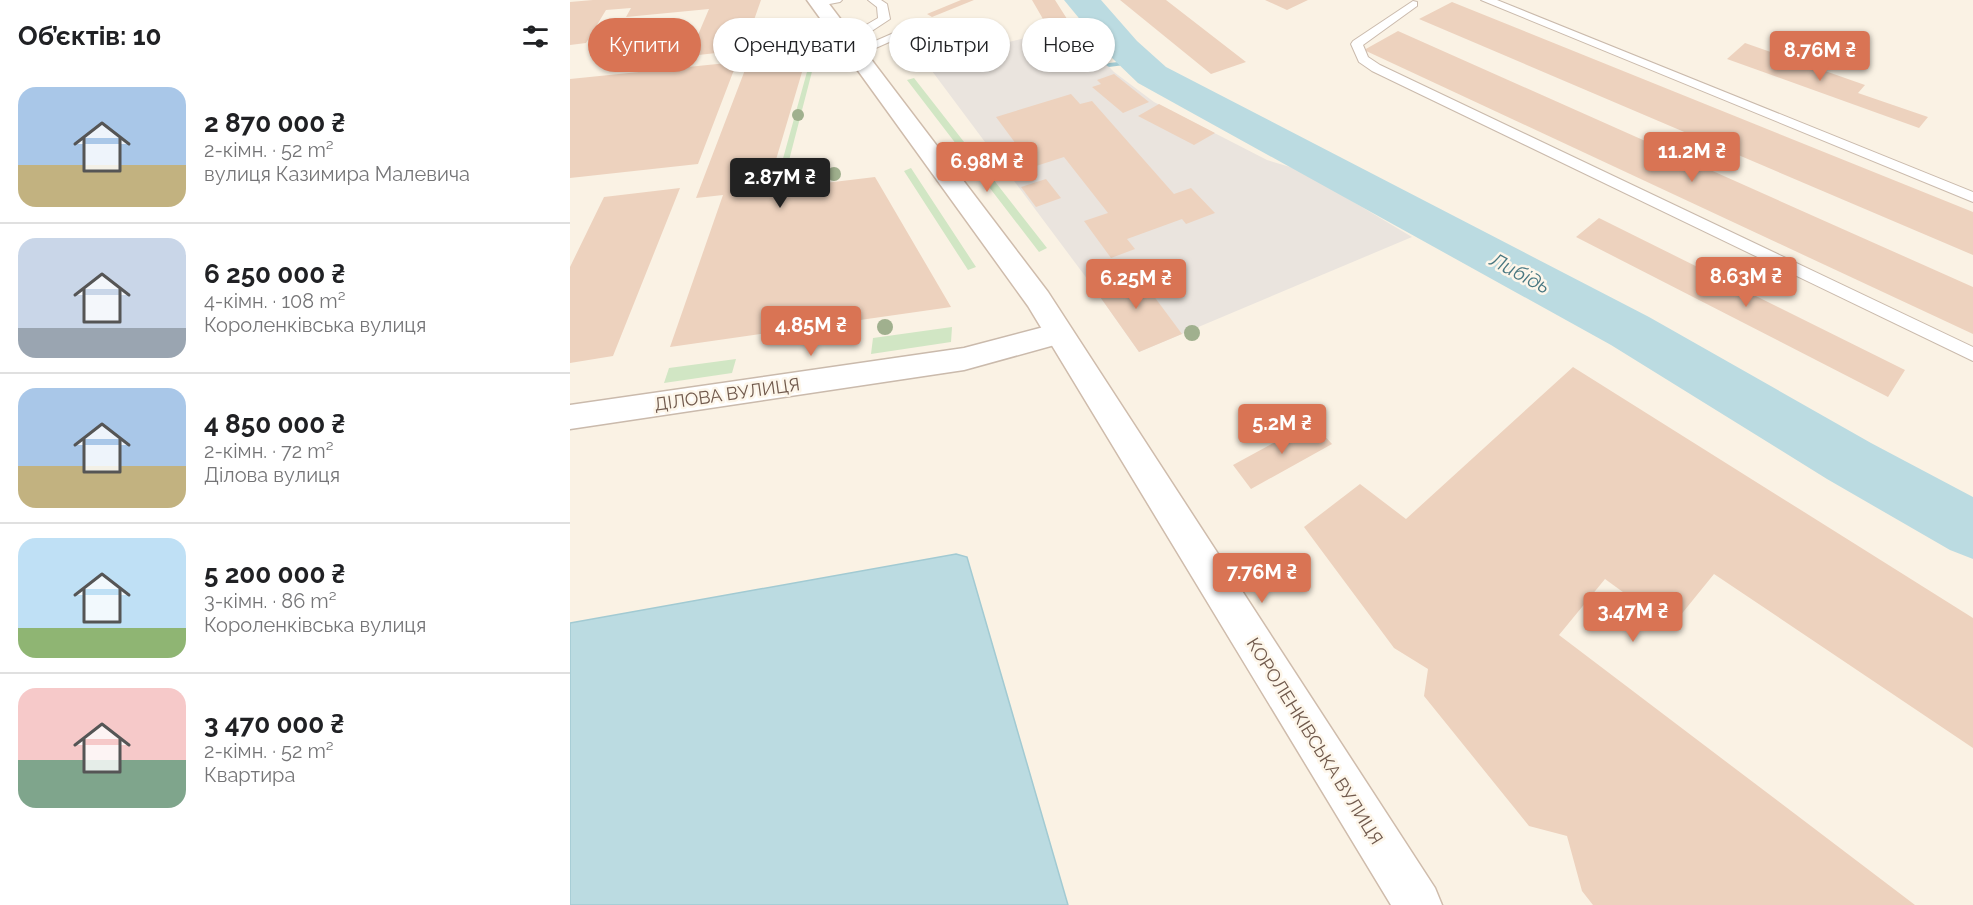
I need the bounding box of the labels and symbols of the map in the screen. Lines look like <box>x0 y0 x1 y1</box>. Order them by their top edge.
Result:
pin: 8.76M ₴ <box>1765 31 1875 82</box>
pin: 11.2M ₴ <box>1637 132 1747 183</box>
pin: 6.98M ₴ <box>932 142 1042 193</box>
pin: 2.87M ₴ <box>725 158 835 209</box>
water label: Либідь <box>1485 247 1554 299</box>
pin: 8.63M ₴ <box>1691 257 1801 308</box>
pin: 6.25M ₴ <box>1081 259 1191 310</box>
pin: 4.85M ₴ <box>756 306 866 357</box>
street label: ДІЛОВА ВУЛИЦЯ <box>653 373 801 415</box>
pin: 5.2M ₴ <box>1233 404 1331 455</box>
pin: 7.76M ₴ <box>1207 553 1317 604</box>
pin: 3.47M ₴ <box>1578 592 1688 643</box>
street label: КОРОЛЕНКІВСЬКА ВУЛИЦЯ <box>1243 634 1387 848</box>

